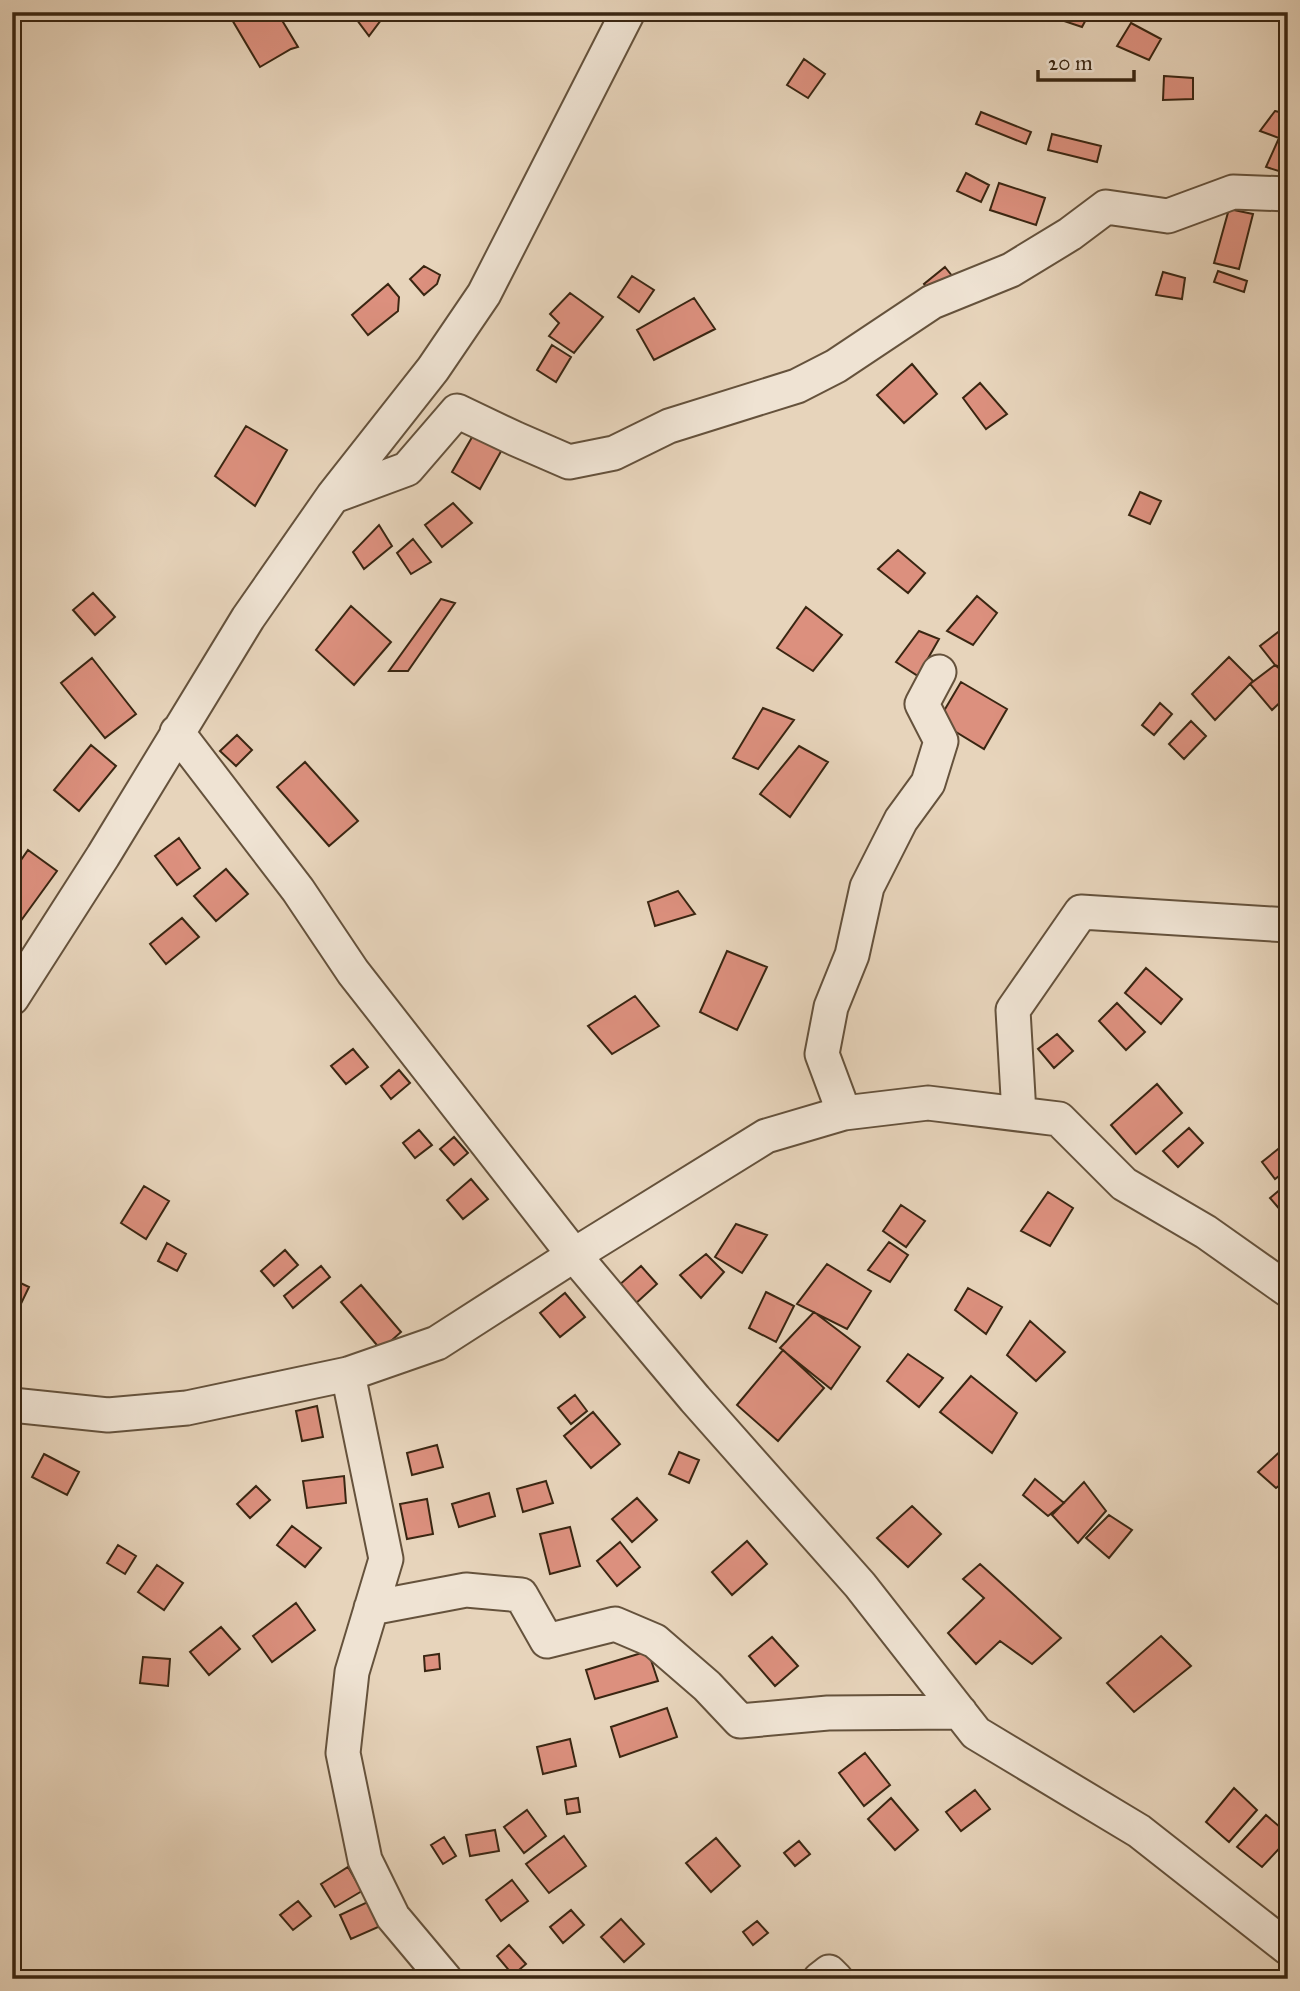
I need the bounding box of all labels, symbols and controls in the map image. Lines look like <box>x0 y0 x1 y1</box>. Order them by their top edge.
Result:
scale bar <box>1038 38 1134 82</box>
text: 20 m <box>1048 50 1093 76</box>

